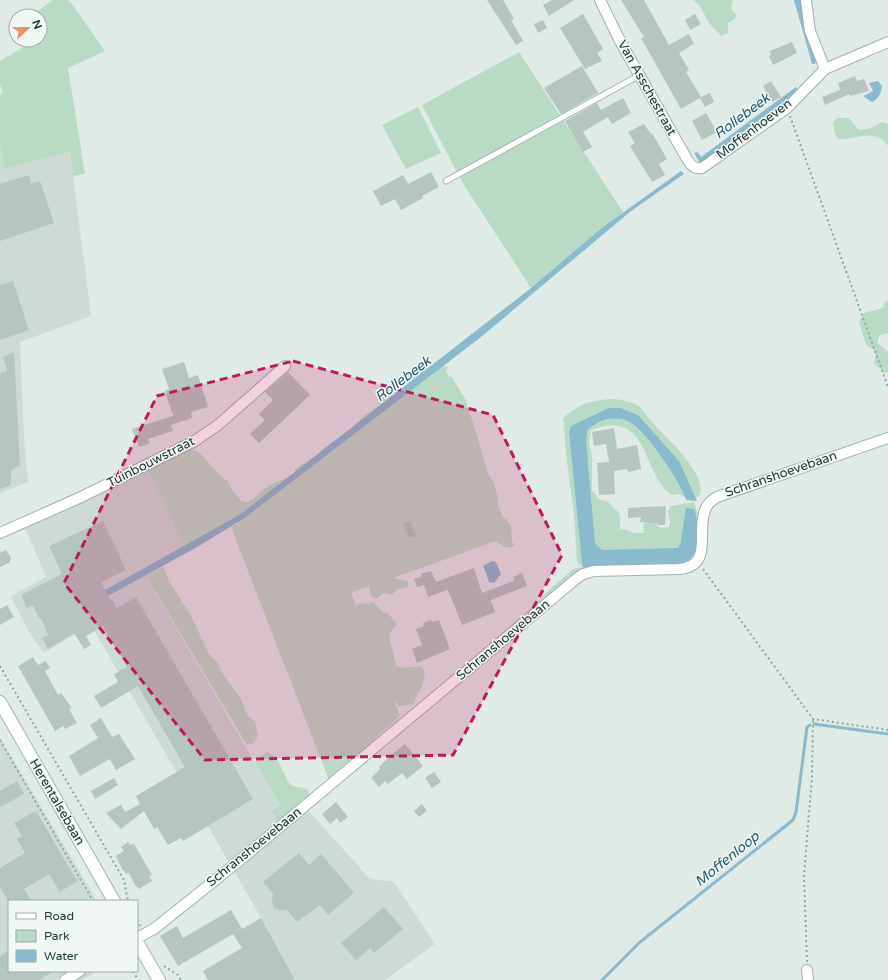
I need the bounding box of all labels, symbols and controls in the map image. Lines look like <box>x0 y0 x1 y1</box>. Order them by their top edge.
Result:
north arrow <box>8 8 48 48</box>
text: N <box>29 18 44 31</box>
street label: Van Asschestraat <box>614 37 680 139</box>
water label: Rollebeek <box>711 89 774 143</box>
street label: Moffenhoeven <box>713 95 795 163</box>
water label: Rollebeek <box>372 352 435 406</box>
street label: Tuinbouwstraat <box>105 433 197 491</box>
street label: Schranshoevebaan <box>723 447 839 501</box>
street label: Schranshoevebaan <box>453 596 553 684</box>
street label: Herentalsebaan <box>26 756 88 848</box>
street label: Schranshoevebaan <box>203 804 305 890</box>
water label: Moffenloop <box>691 827 764 890</box>
legend <box>8 900 138 972</box>
text: Road <box>44 909 74 923</box>
text: Park <box>44 929 70 943</box>
text: Water <box>44 949 79 963</box>

